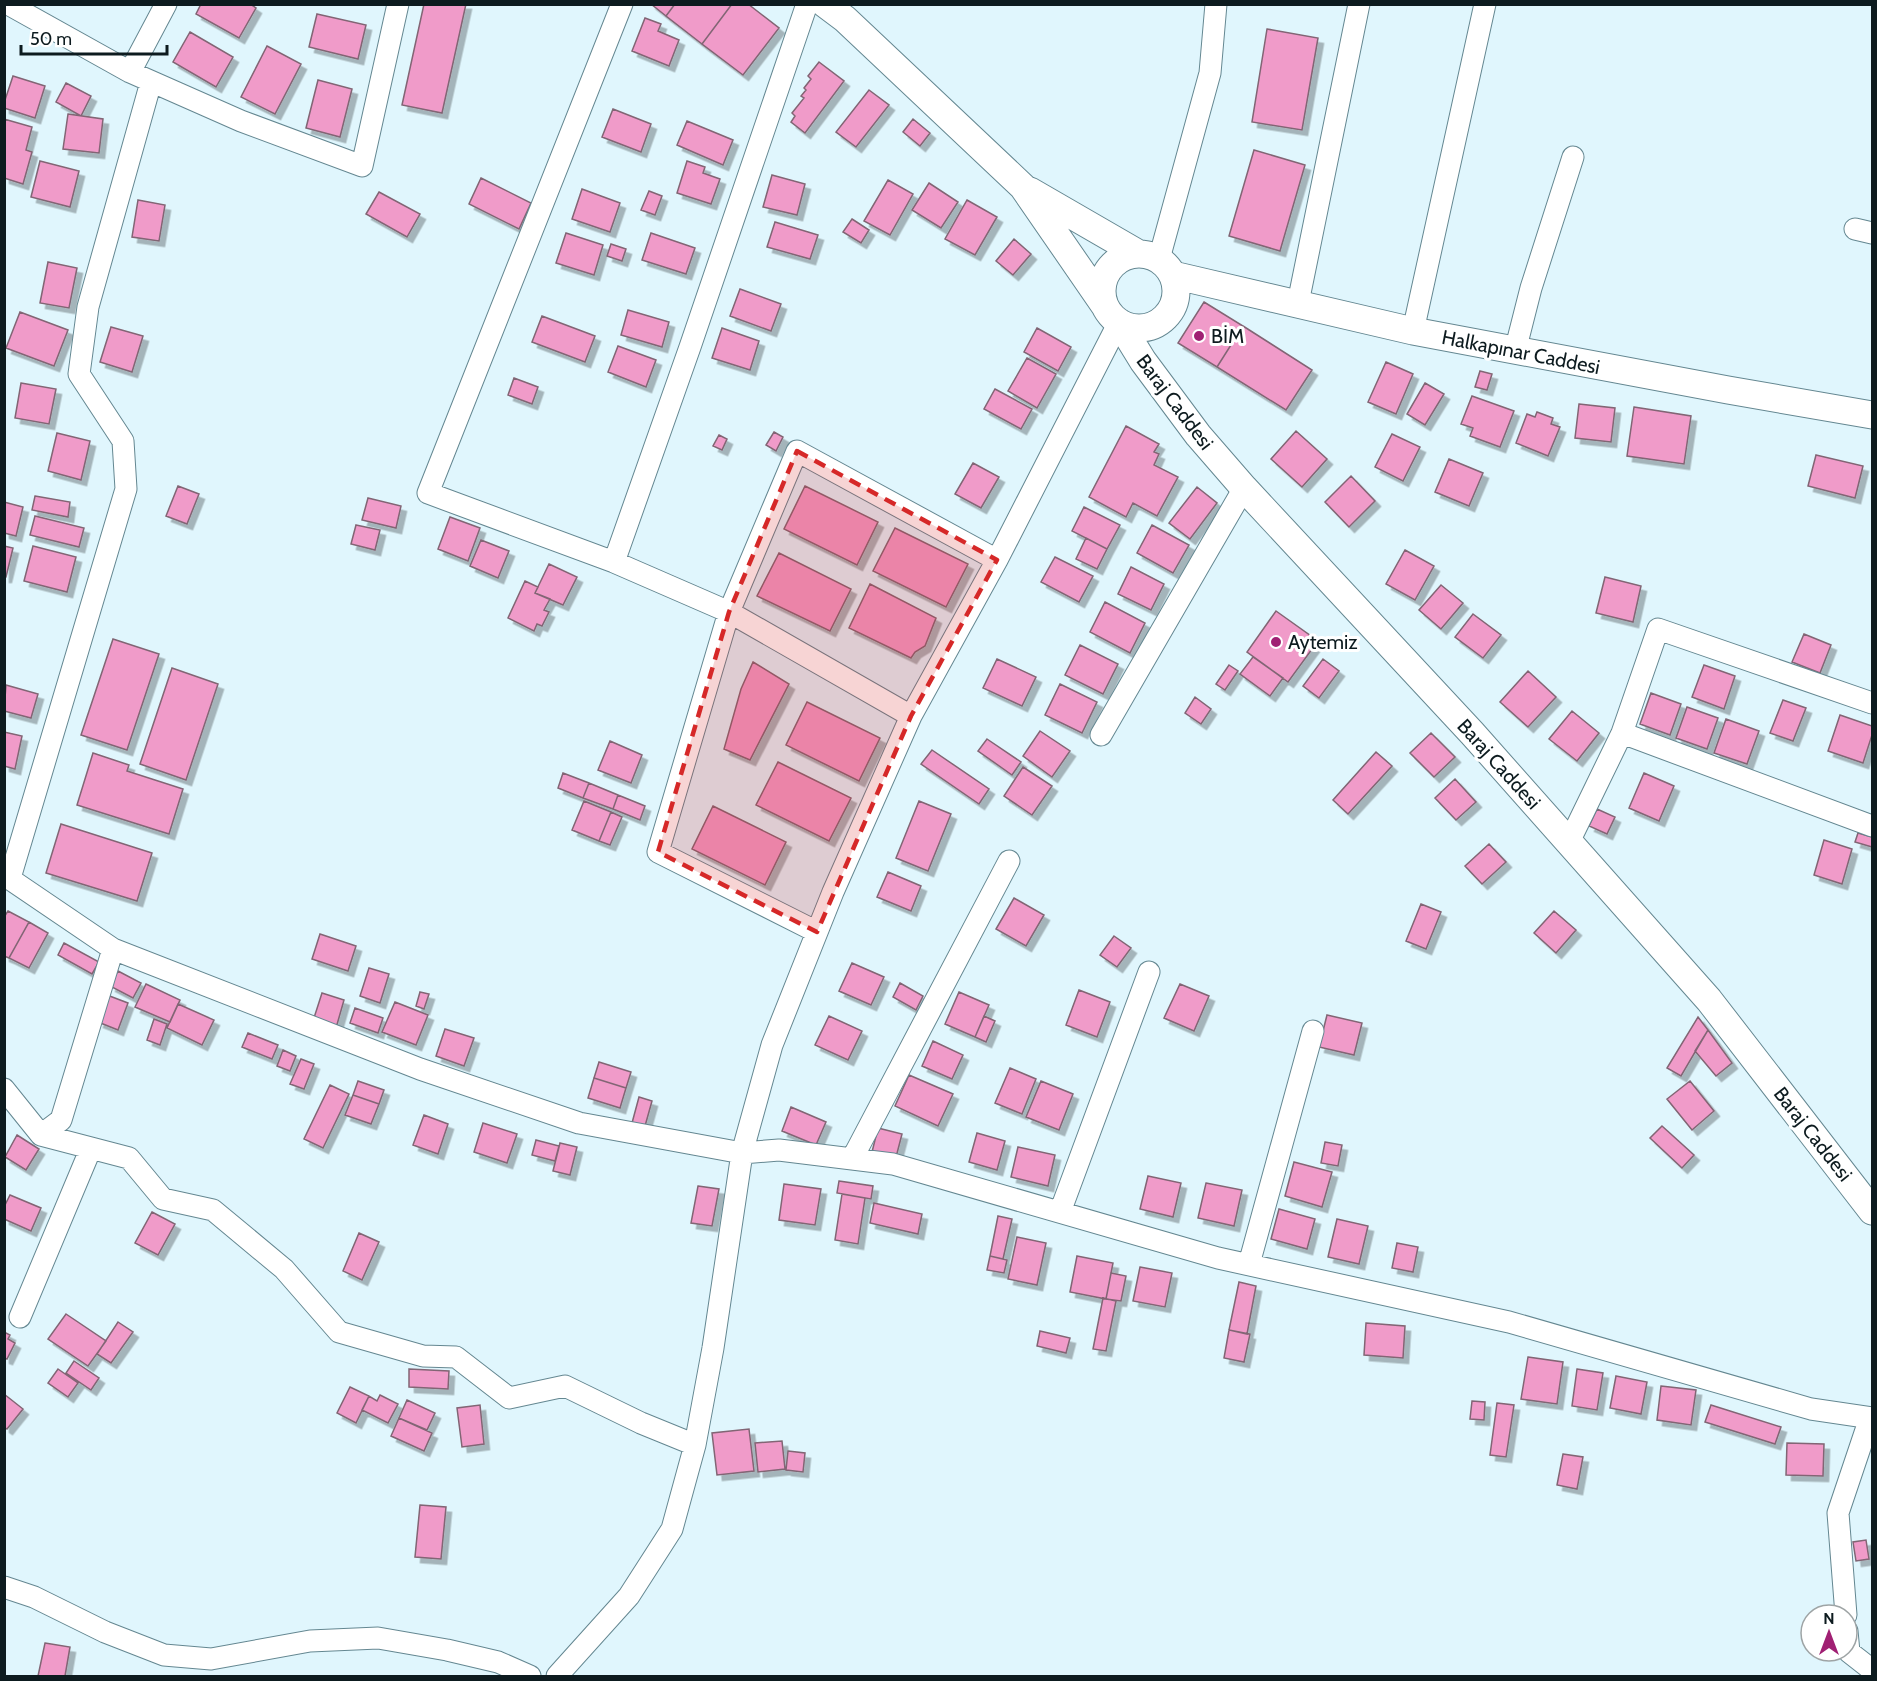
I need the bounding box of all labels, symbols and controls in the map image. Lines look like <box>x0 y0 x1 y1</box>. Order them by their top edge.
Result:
scale bar <box>21 18 166 56</box>
text: 50 m <box>30 28 72 50</box>
place label: BİM <box>1211 324 1244 348</box>
street label: Halkapınar Caddesi <box>1440 325 1602 379</box>
marker: BİM <box>1192 329 1206 343</box>
street label: Baraj Caddesi <box>1131 350 1219 454</box>
place label: Aytemiz <box>1288 630 1358 654</box>
marker: Aytemiz <box>1269 635 1283 649</box>
street label: Baraj Caddesi <box>1452 714 1546 814</box>
street label: Baraj Caddesi <box>1769 1082 1857 1186</box>
north arrow <box>1799 1603 1859 1663</box>
text: N <box>1823 1609 1835 1628</box>

